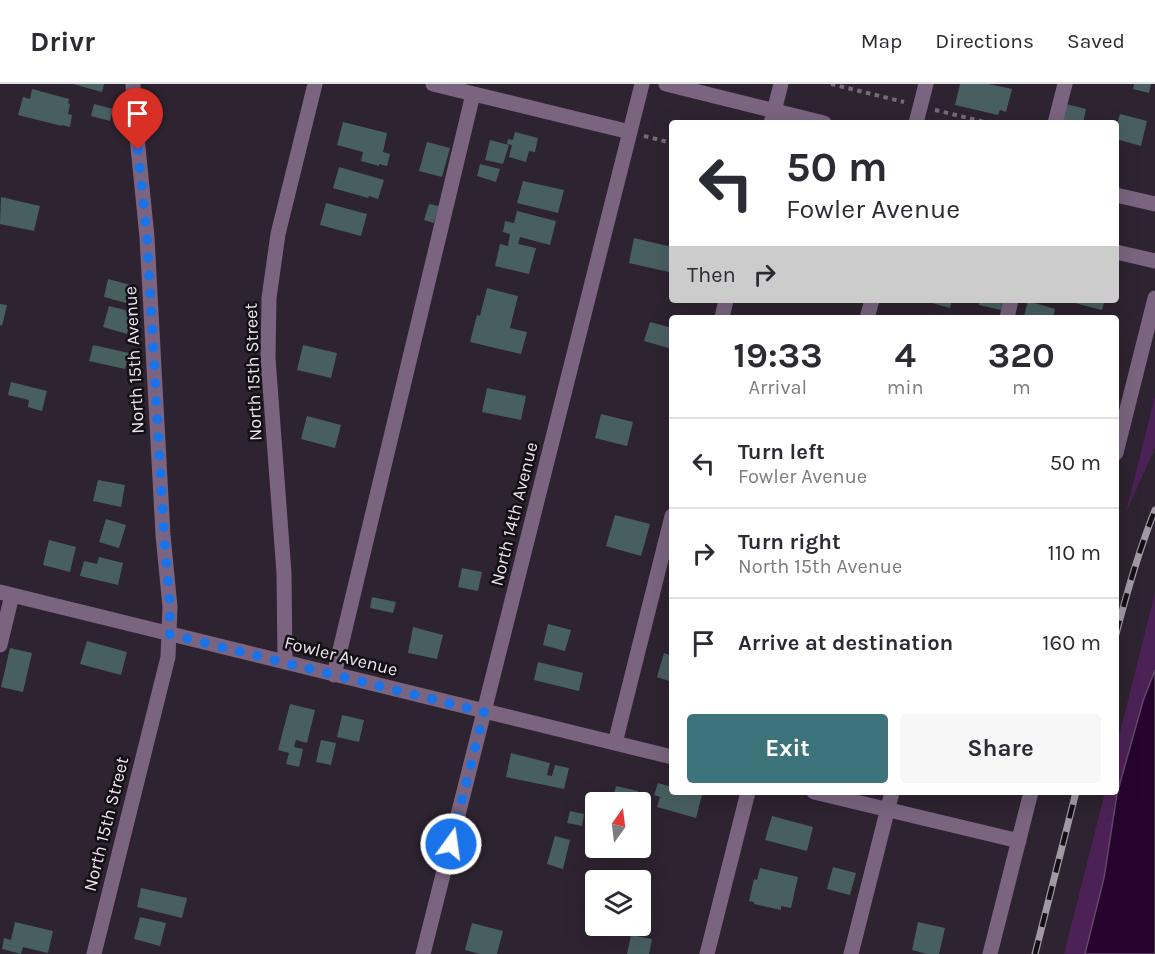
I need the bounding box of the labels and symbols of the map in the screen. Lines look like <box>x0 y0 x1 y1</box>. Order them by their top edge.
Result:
pin <box>112 88 163 150</box>
street label: North 15th Avenue <box>119 286 149 434</box>
street label: North 15th Street <box>240 302 266 441</box>
street label: North 14th Avenue <box>485 440 543 588</box>
street label: Fowler Avenue <box>282 631 400 681</box>
street label: North 15th Street <box>79 754 133 894</box>
north arrow <box>585 792 651 858</box>
position arrow <box>419 812 483 876</box>

